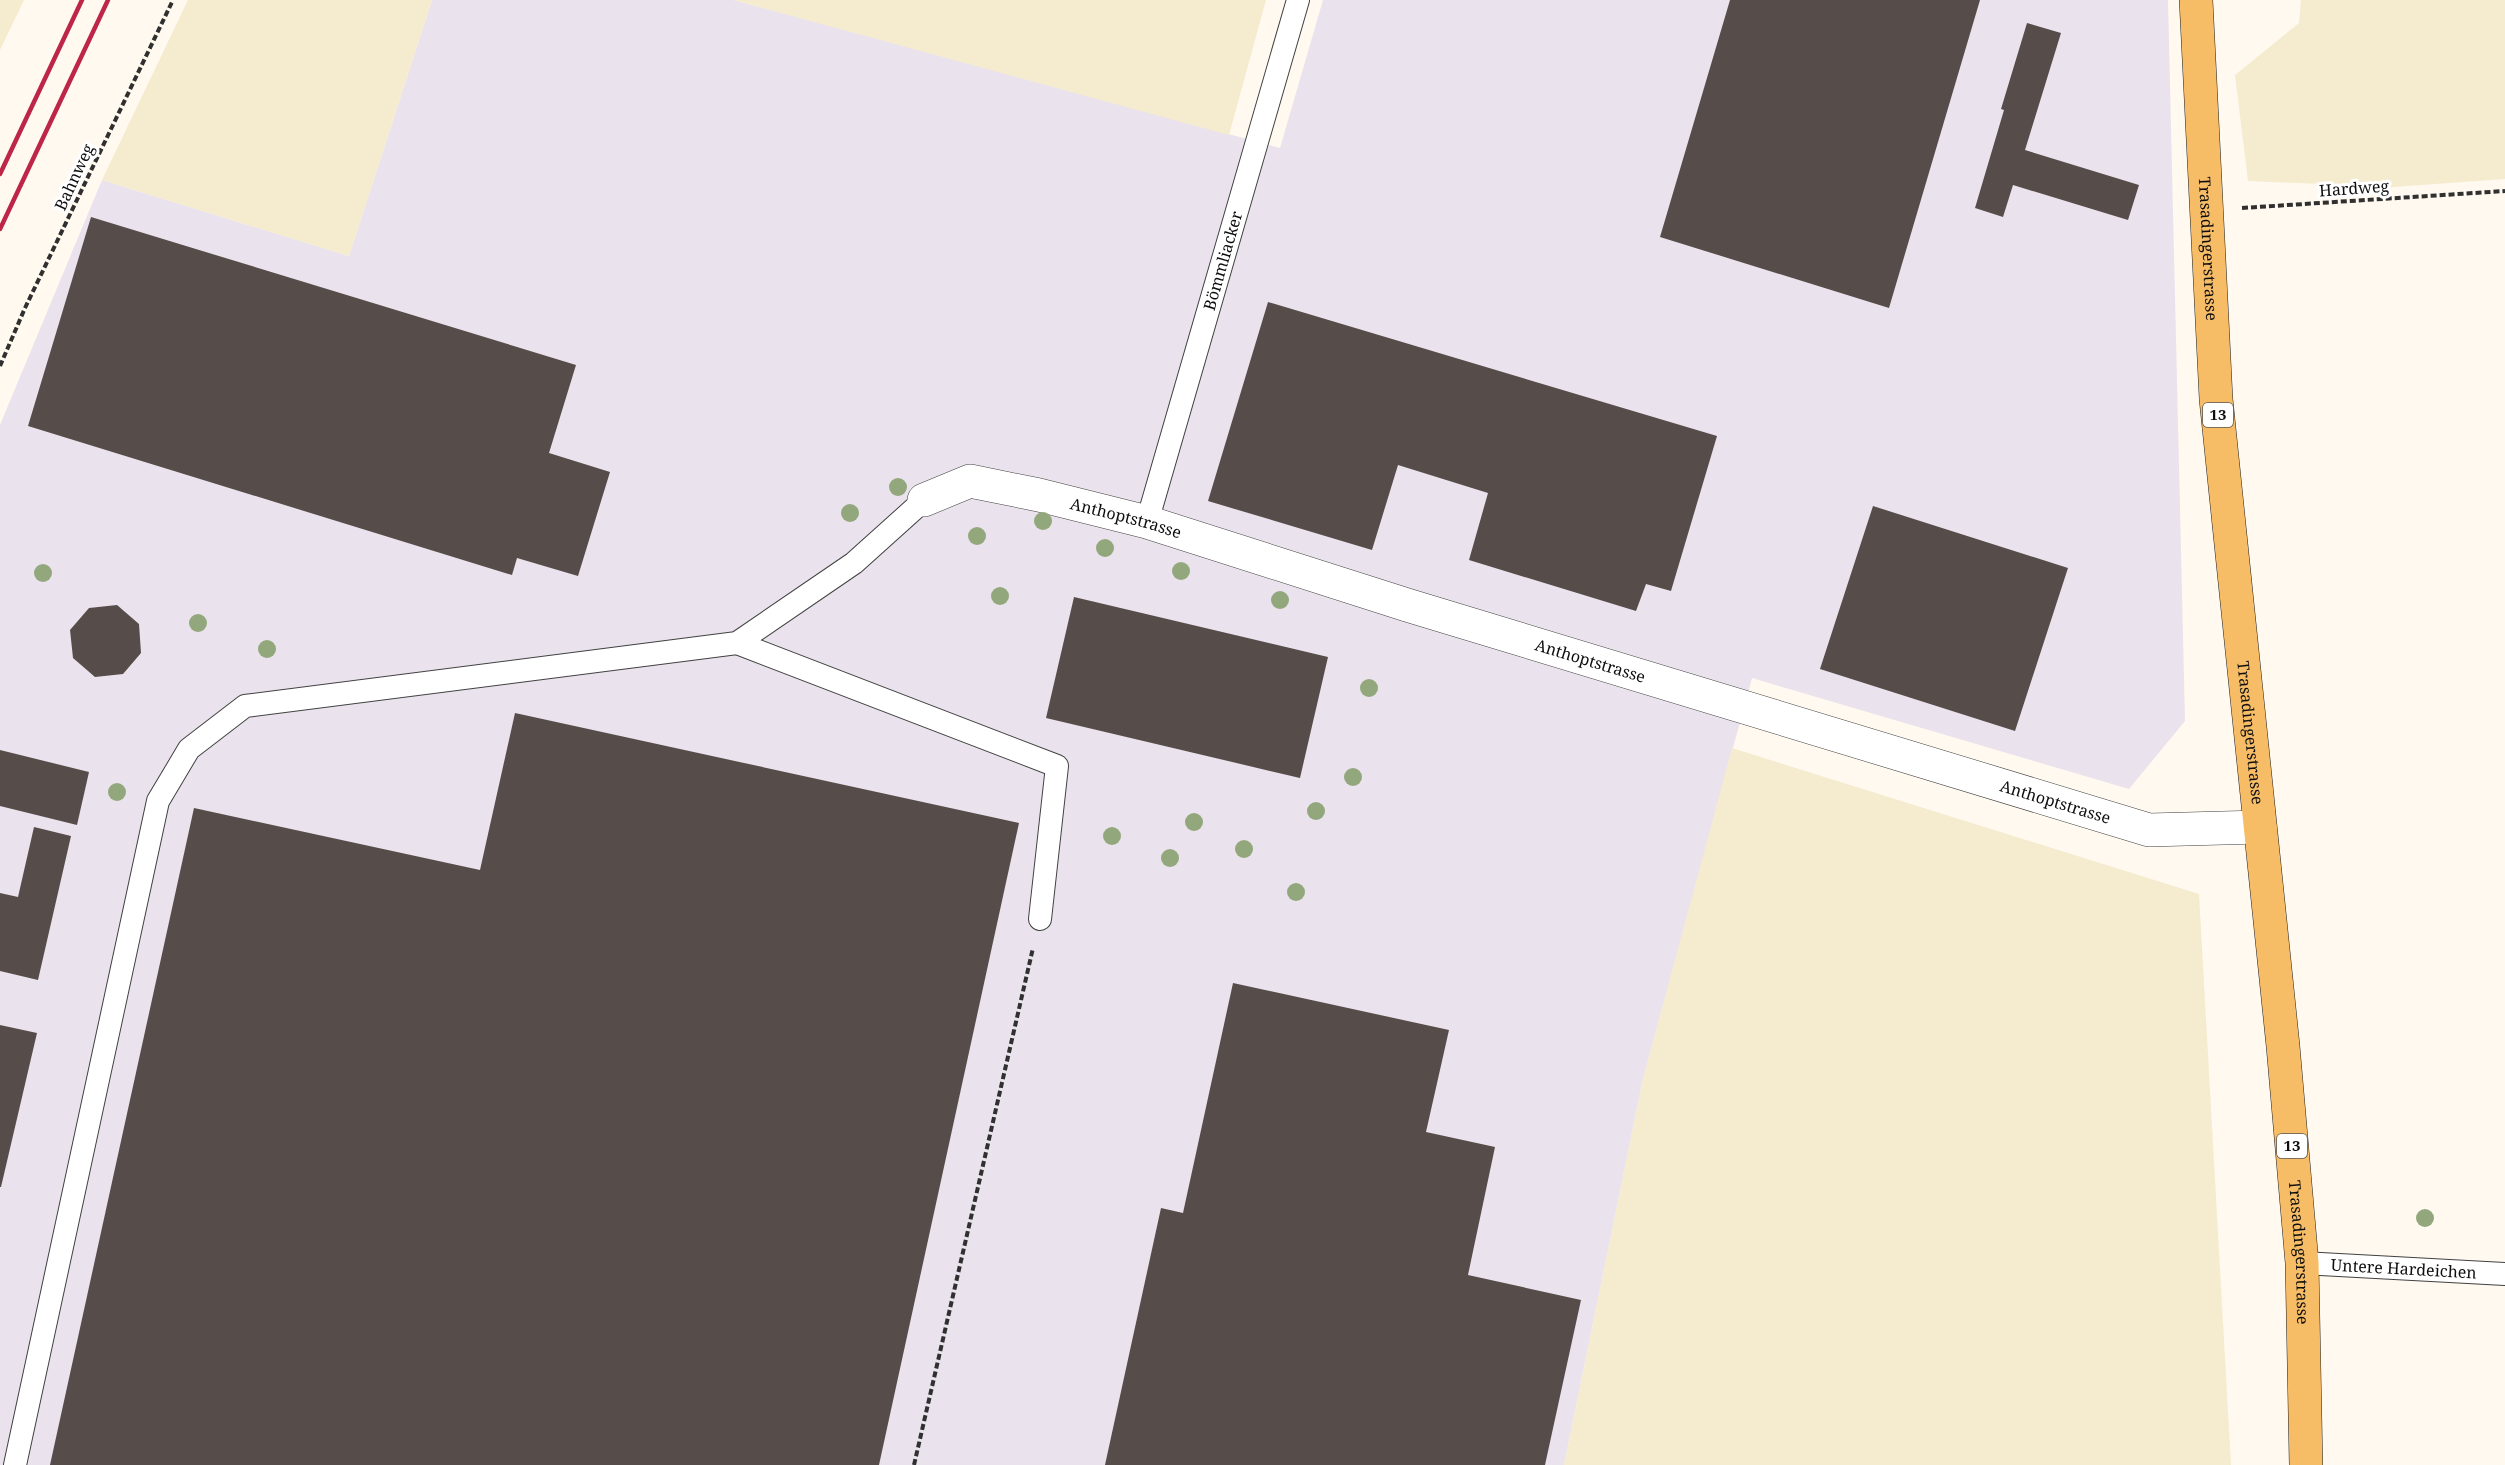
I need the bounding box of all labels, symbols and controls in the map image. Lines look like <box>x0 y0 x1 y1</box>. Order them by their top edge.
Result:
street label: Bahnweg <box>49 140 99 214</box>
street label: Hardweg <box>2318 175 2390 201</box>
street label: Trasadingerstrasse <box>2194 176 2223 321</box>
street label: Bömmliacker <box>1198 208 1247 313</box>
road number: 13 <box>2203 403 2233 427</box>
street label: Anthoptstrasse <box>1068 492 1184 543</box>
street label: Anthoptstrasse <box>1532 633 1648 688</box>
street label: Trasadingerstrasse <box>2232 660 2269 806</box>
street label: Anthoptstrasse <box>1998 775 2113 829</box>
road number: 13 <box>2277 1134 2307 1158</box>
street label: Trasadingerstrasse <box>2284 1179 2314 1325</box>
street label: Untere Hardeichen <box>2330 1254 2477 1283</box>

